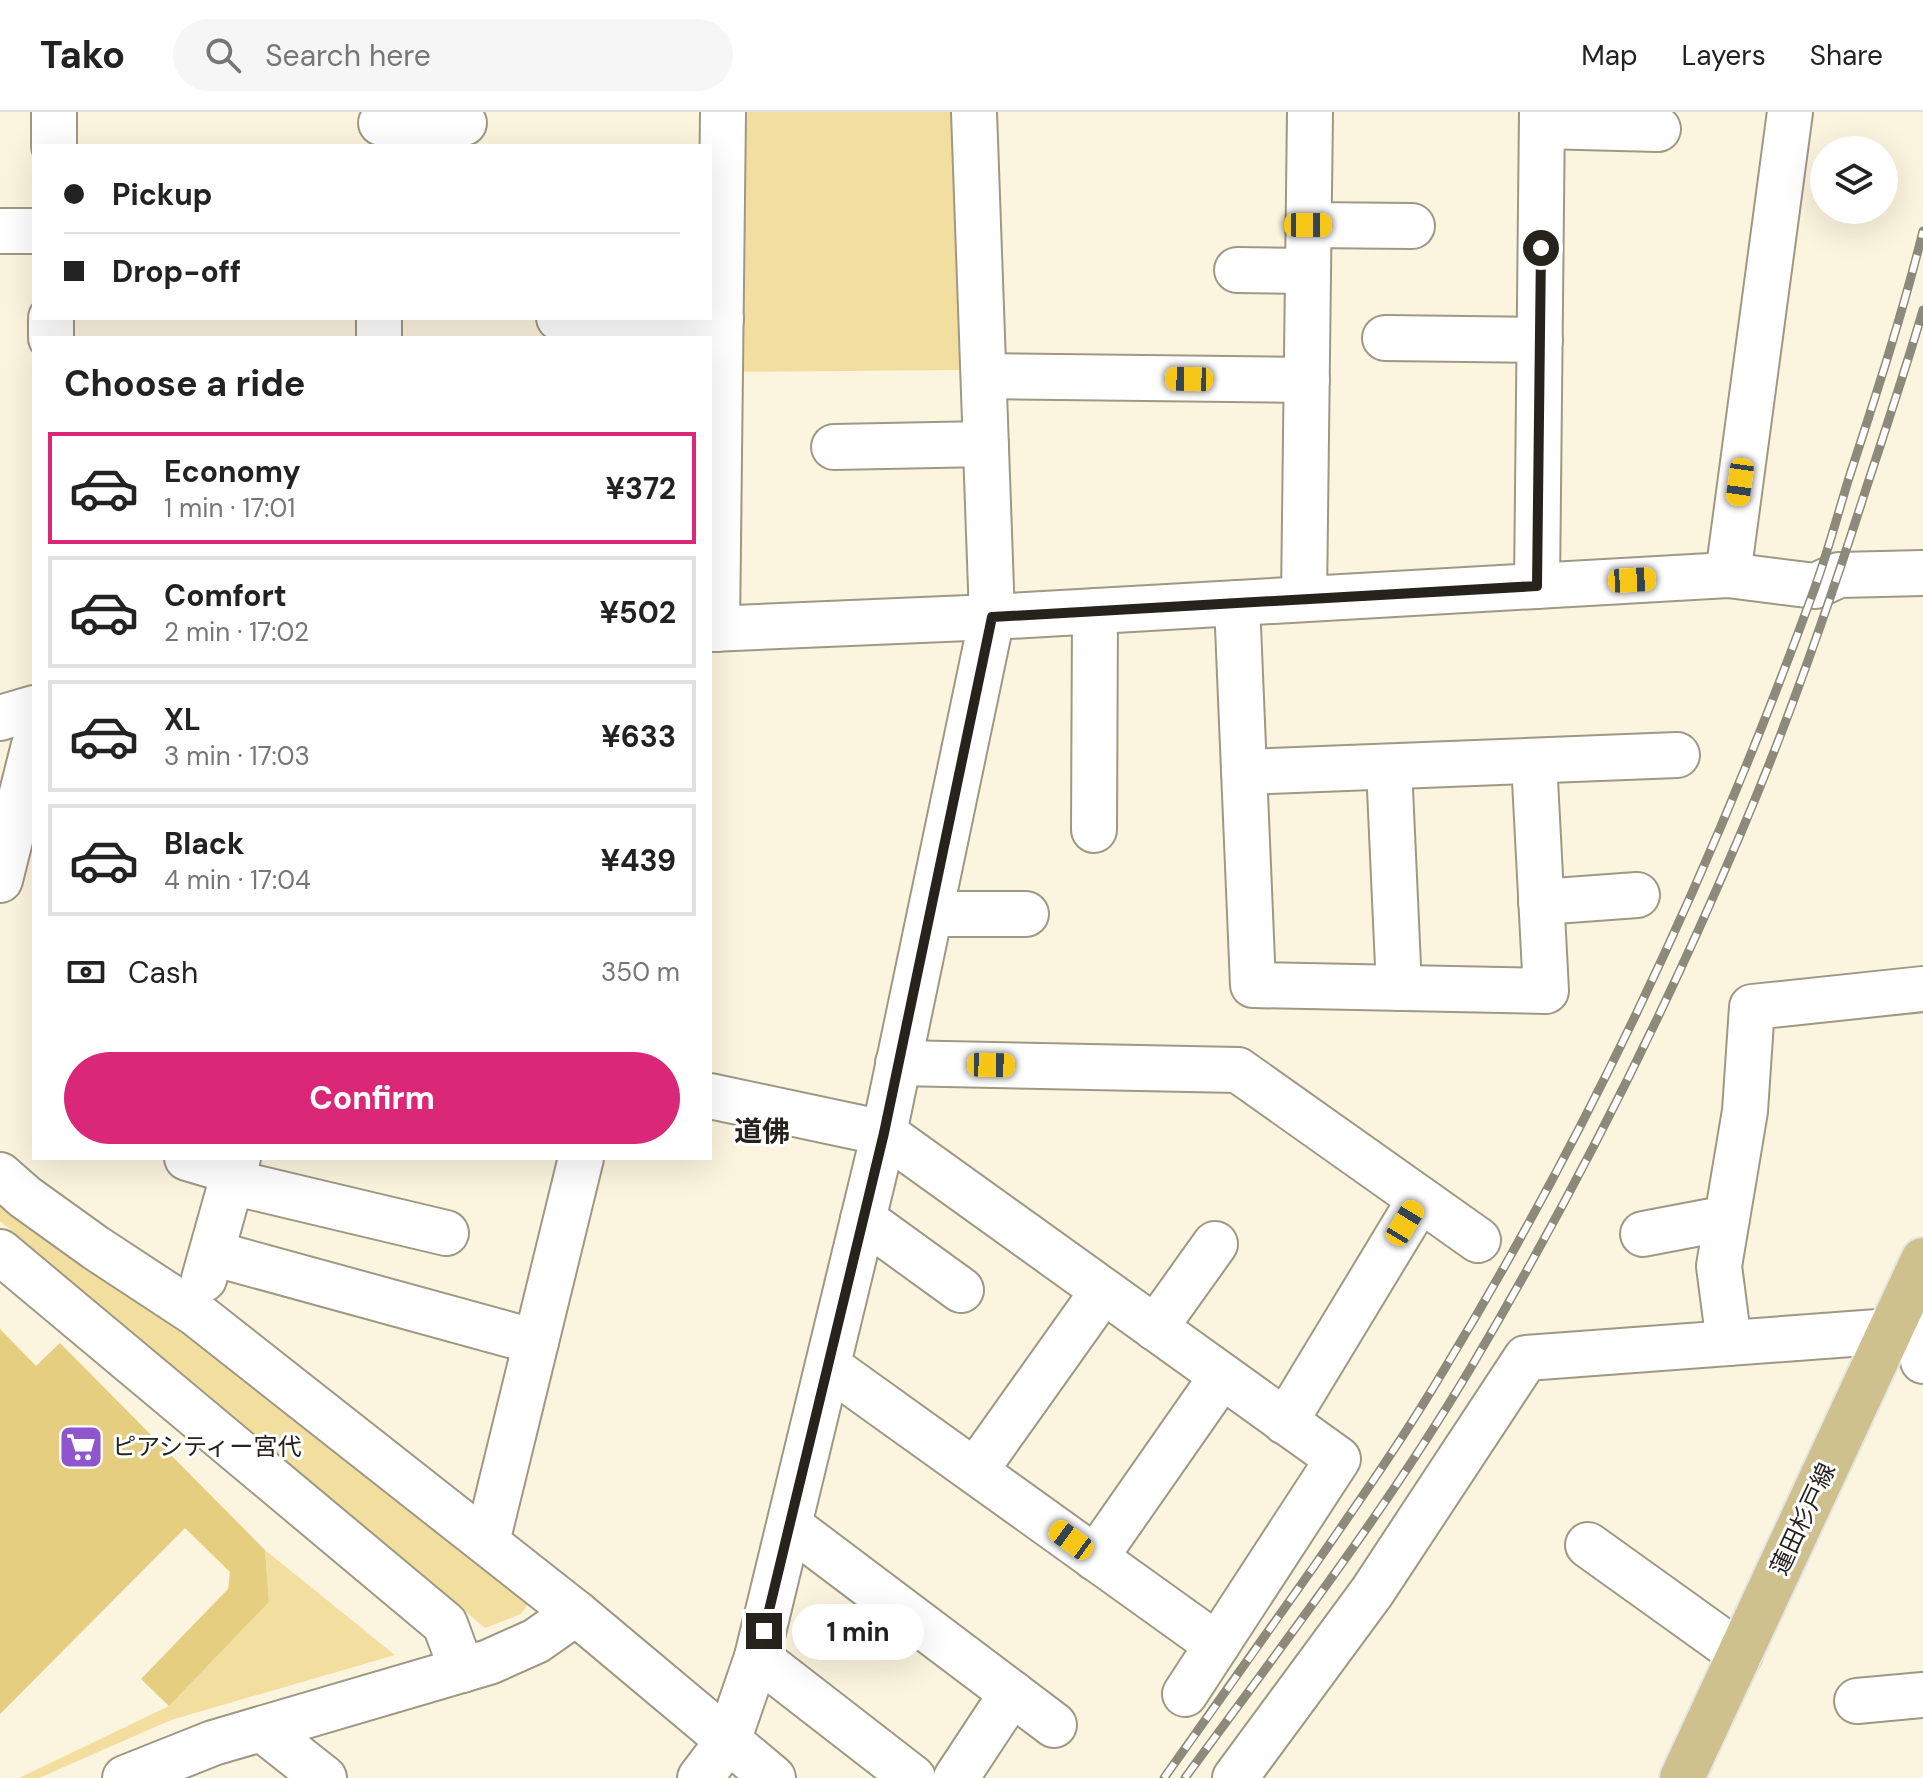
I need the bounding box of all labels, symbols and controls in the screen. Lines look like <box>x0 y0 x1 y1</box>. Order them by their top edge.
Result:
search box <box>173 19 733 91</box>
text: Tako <box>40 30 125 80</box>
icon: search <box>201 33 245 77</box>
text: Search here <box>265 36 431 75</box>
text: Map <box>1581 37 1638 74</box>
text: Layers <box>1682 37 1766 74</box>
text: Share <box>1810 37 1883 74</box>
map controls <box>1810 136 1898 224</box>
button: layers <box>1810 136 1898 224</box>
text: Pickup <box>112 175 212 214</box>
car <box>1284 213 1332 237</box>
route start <box>1523 230 1559 266</box>
text: Drop-off <box>112 252 241 291</box>
text: Choose a ride <box>64 360 305 407</box>
car <box>1165 367 1213 391</box>
icon: car <box>68 452 140 524</box>
text: Economy <box>164 452 301 491</box>
car <box>1725 457 1755 507</box>
text: ¥372 <box>606 469 676 508</box>
text: 1 min · 17:01 <box>164 491 295 525</box>
car <box>1607 567 1657 593</box>
icon: car <box>68 576 140 648</box>
text: Comfort <box>164 576 287 615</box>
text: ¥502 <box>600 593 676 632</box>
text: 2 min · 17:02 <box>164 615 309 649</box>
icon: car <box>68 700 140 772</box>
text: XL <box>164 700 201 739</box>
text: ¥633 <box>601 717 676 756</box>
text: 3 min · 17:03 <box>164 739 310 773</box>
icon: car <box>68 824 140 896</box>
text: Black <box>164 824 244 863</box>
text: ¥439 <box>601 841 676 880</box>
text: 4 min · 17:04 <box>164 863 311 897</box>
icon: cash <box>64 950 108 994</box>
text: Cash <box>128 953 198 992</box>
text: 350 m <box>601 955 680 989</box>
button: Confirm <box>64 1052 680 1144</box>
car <box>967 1053 1015 1077</box>
district label: 道佛 <box>734 1113 790 1150</box>
car <box>1382 1196 1428 1250</box>
supermarket icon: ピアシティー宮代 <box>57 1423 105 1471</box>
place label: ピアシティー宮代 <box>112 1431 302 1462</box>
street label: 蓮田杉戸線 <box>1763 1458 1842 1580</box>
car <box>1045 1516 1097 1564</box>
callout: 1 min <box>792 1603 924 1659</box>
route end <box>746 1613 782 1649</box>
text: 1 min <box>826 1615 890 1649</box>

